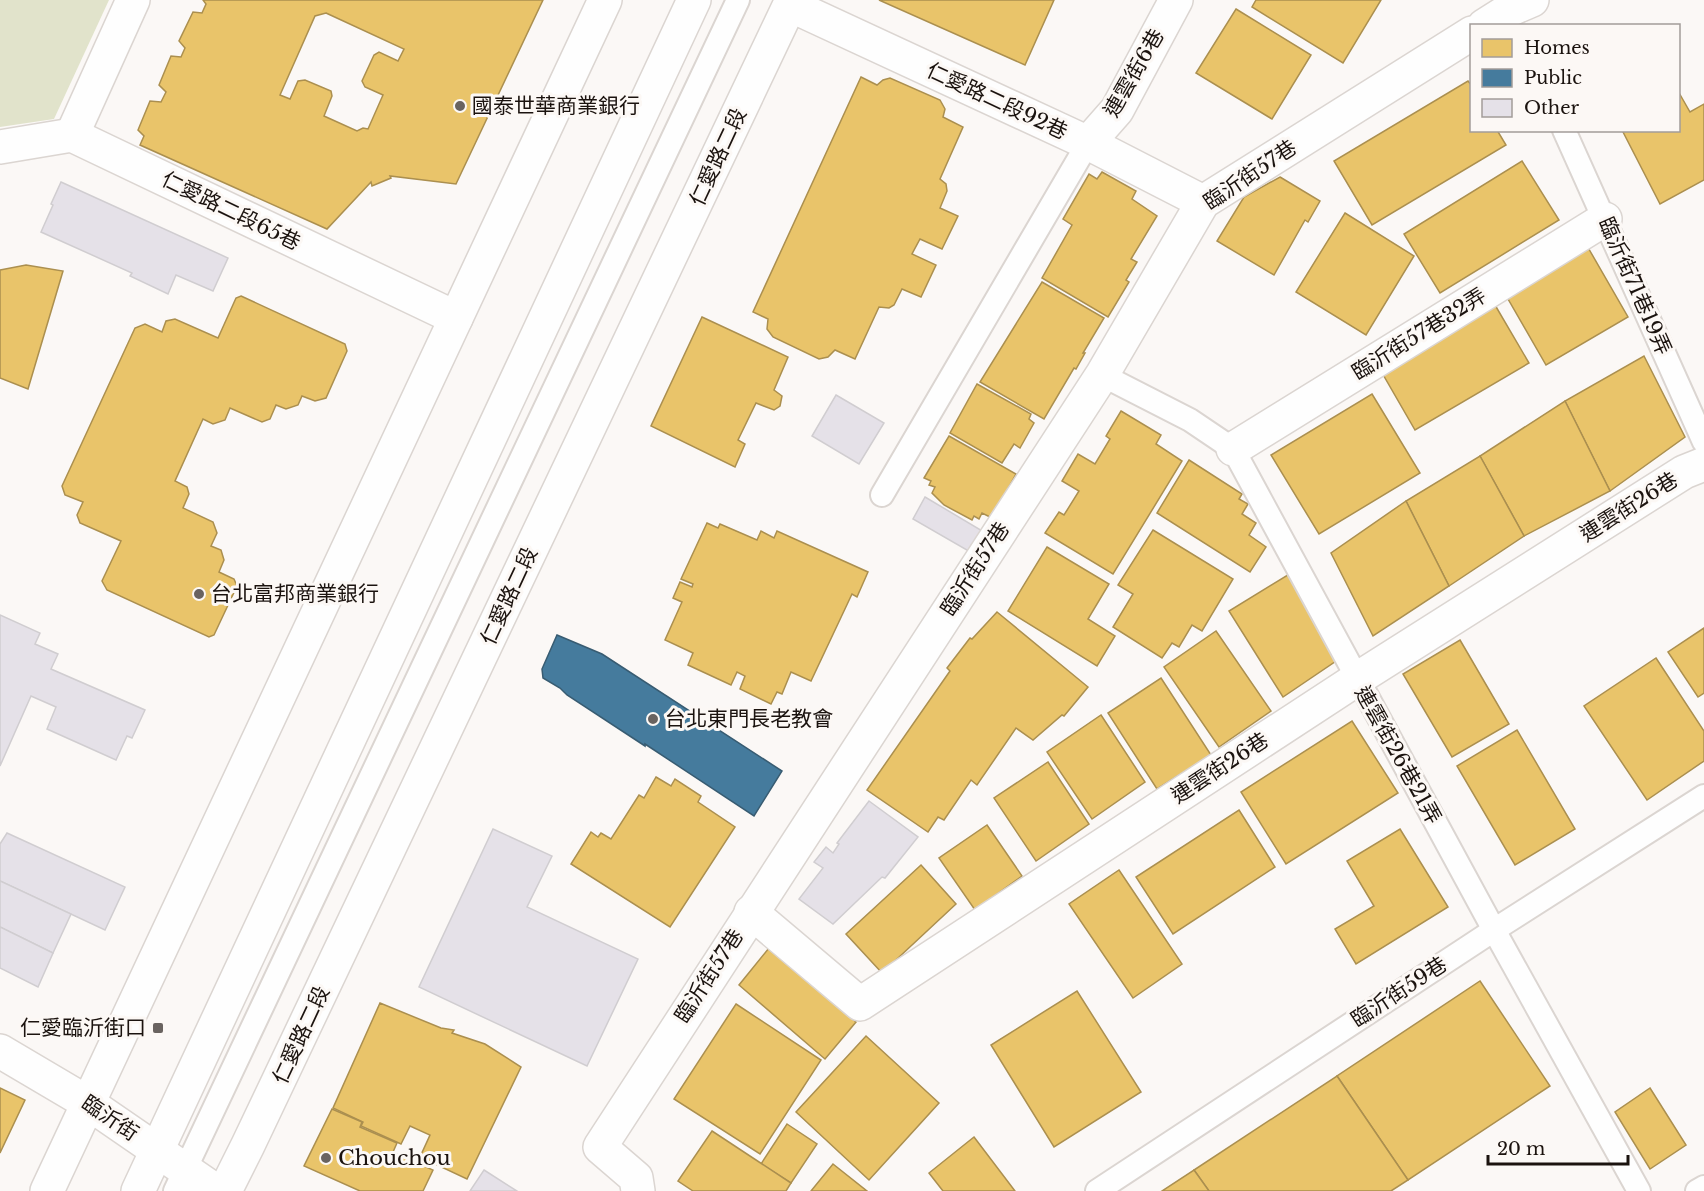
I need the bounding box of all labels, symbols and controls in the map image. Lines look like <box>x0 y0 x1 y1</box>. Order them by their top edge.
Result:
street label: 連雲街6巷 <box>1098 24 1170 122</box>
legend <box>1470 24 1680 132</box>
text: Homes <box>1524 37 1590 59</box>
street label: 仁愛路二段92巷 <box>922 57 1072 145</box>
text: Public <box>1524 67 1582 89</box>
place label: 國泰世華商業銀行 <box>472 93 640 119</box>
text: Other <box>1524 97 1580 119</box>
marker: 國泰世華商業銀行 <box>453 99 467 113</box>
street label: 仁愛路二段 <box>684 104 752 210</box>
street label: 臨沂街57巷 <box>1199 134 1301 216</box>
street label: 仁愛路二段65巷 <box>157 166 305 256</box>
street label: 臨沂街71巷19弄 <box>1593 213 1677 359</box>
street label: 臨沂街57巷32弄 <box>1347 282 1491 386</box>
street label: 連雲街26巷 <box>1575 467 1683 547</box>
street label: 臨沂街57巷 <box>935 517 1015 621</box>
street label: 仁愛路二段 <box>475 543 543 649</box>
place label: 台北富邦商業銀行 <box>211 581 379 607</box>
marker: 台北富邦商業銀行 <box>192 587 206 601</box>
street label: 連雲街26巷21弄 <box>1349 681 1447 829</box>
place label: 台北東門長老教會 <box>665 706 833 732</box>
marker: 台北東門長老教會 <box>646 712 660 726</box>
street label: 連雲街26巷 <box>1167 727 1273 809</box>
street label: 臨沂街57巷 <box>669 924 749 1028</box>
street label: 臨沂街59巷 <box>1346 951 1452 1033</box>
street label: 仁愛路二段 <box>267 982 335 1088</box>
place label: 仁愛臨沂街口 <box>20 1015 146 1041</box>
marker: 仁愛臨沂街口 <box>151 1021 165 1035</box>
street label: 臨沂街 <box>77 1090 143 1146</box>
scale bar <box>1488 1128 1628 1166</box>
text: 20 m <box>1497 1138 1545 1160</box>
place label: Chouchou <box>338 1145 451 1171</box>
marker: Chouchou <box>319 1151 333 1165</box>

